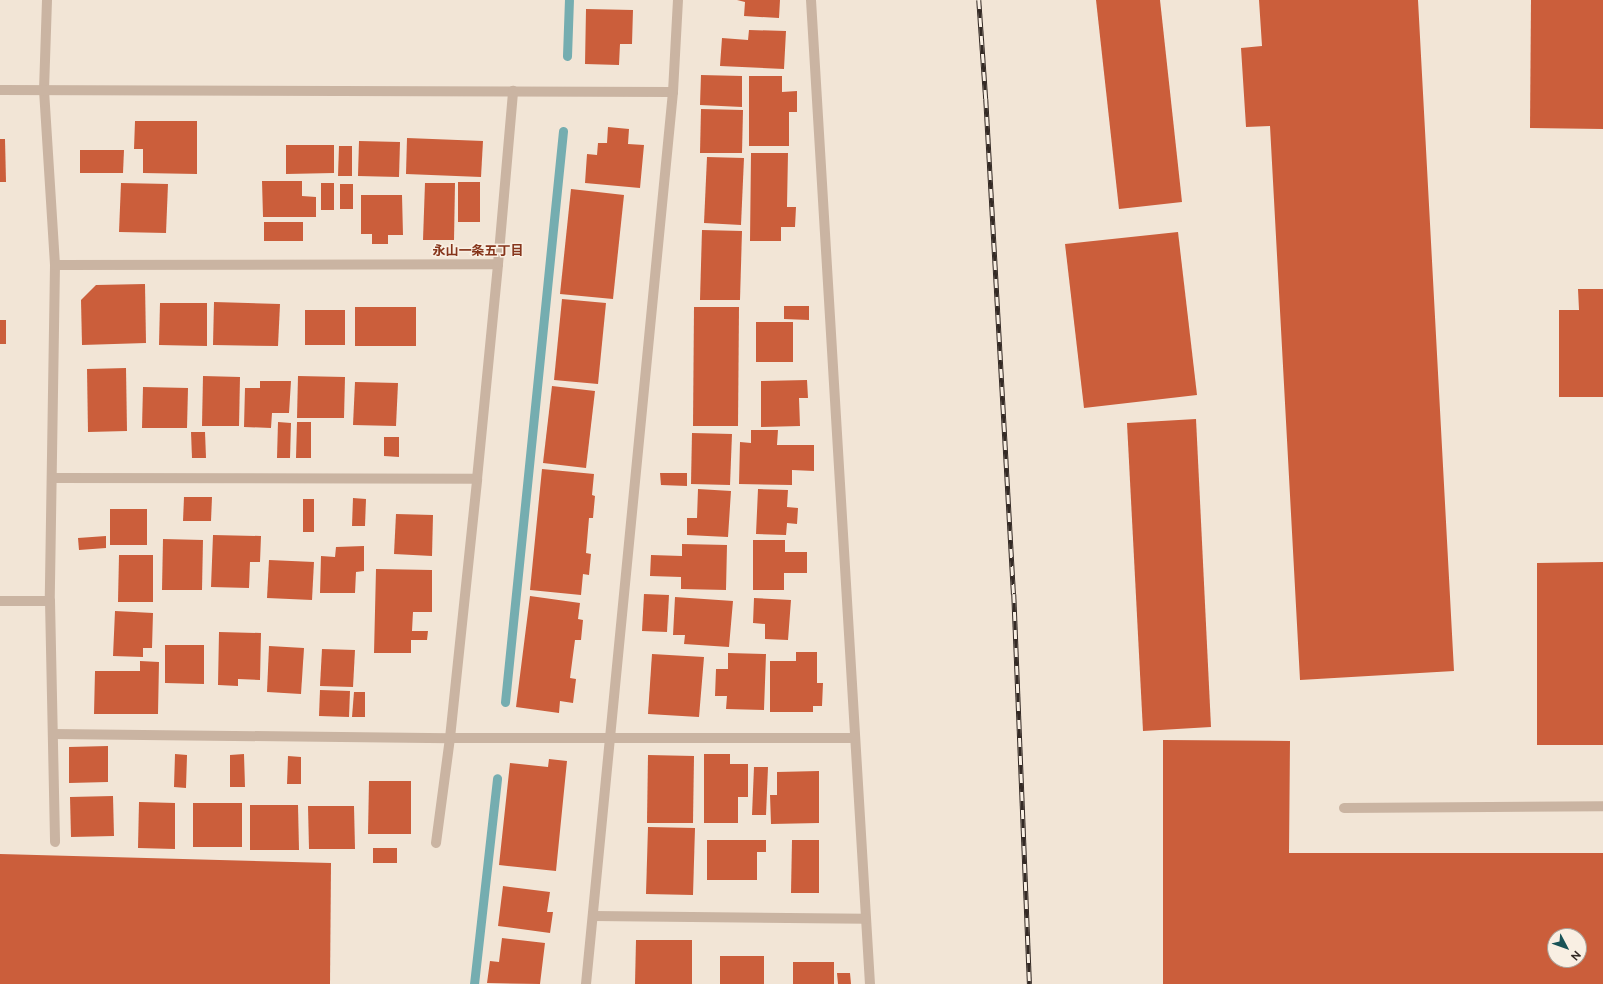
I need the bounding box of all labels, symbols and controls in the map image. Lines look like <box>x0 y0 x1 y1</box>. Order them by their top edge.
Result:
district label: 永山一条五丁目 <box>433 243 523 259</box>
north arrow <box>1547 928 1587 968</box>
text: N <box>1568 948 1583 963</box>

